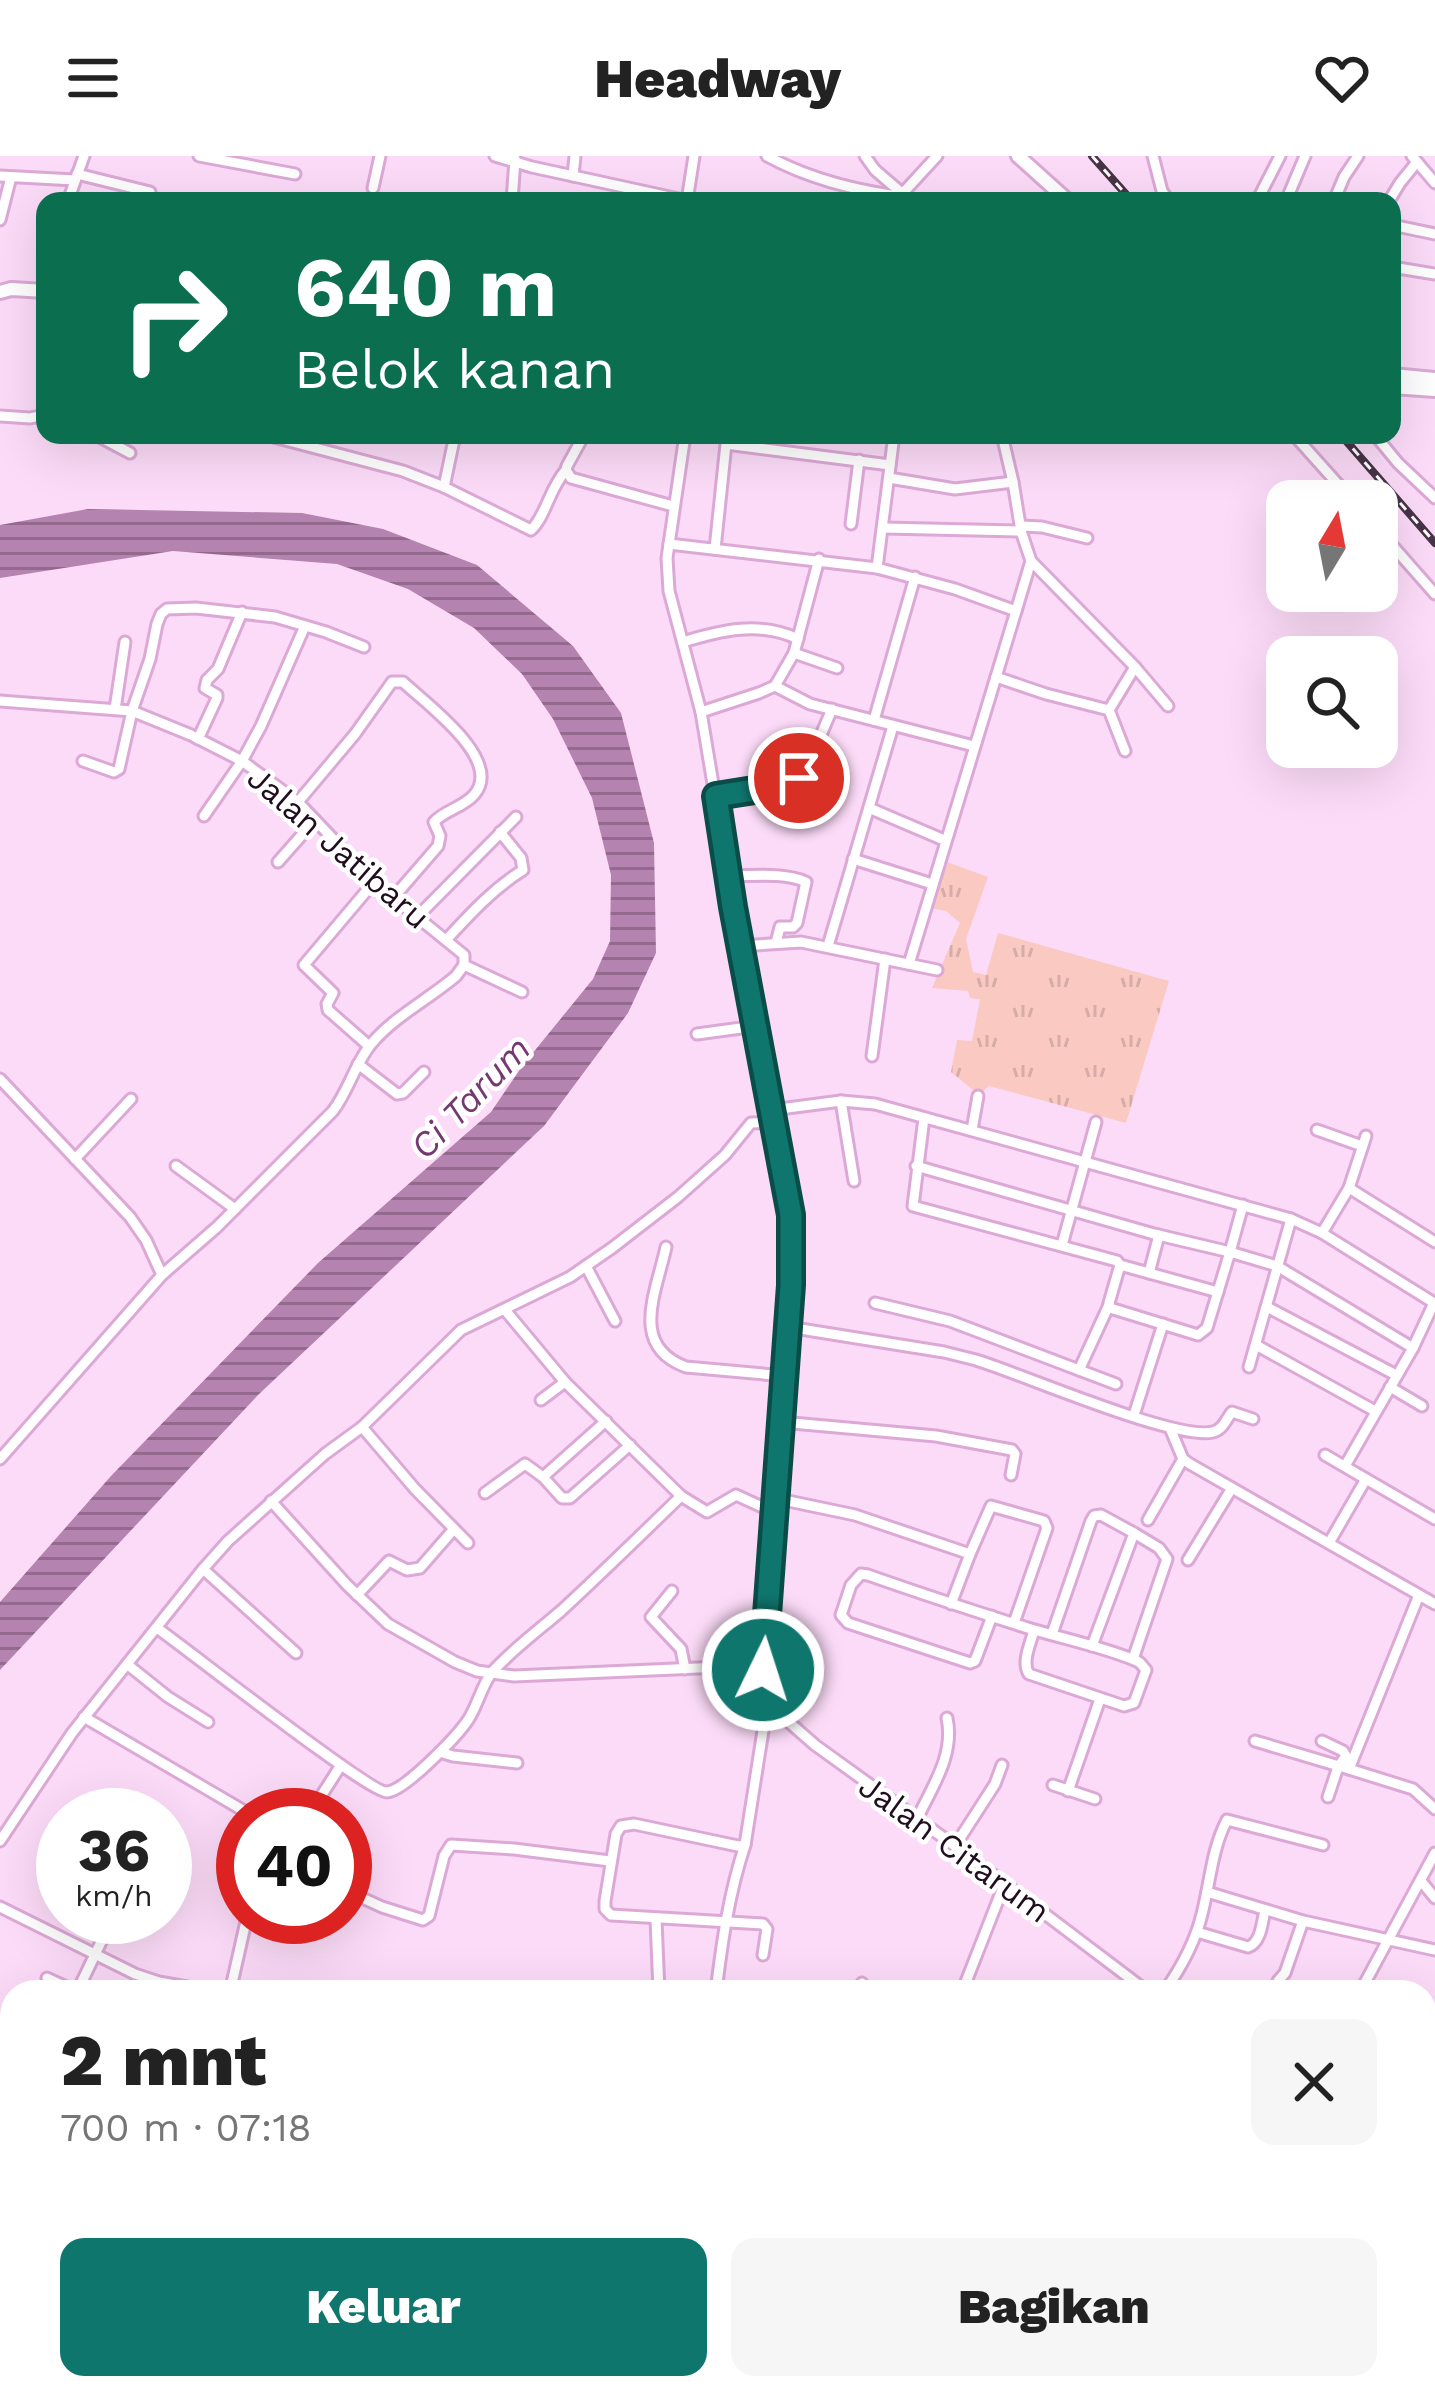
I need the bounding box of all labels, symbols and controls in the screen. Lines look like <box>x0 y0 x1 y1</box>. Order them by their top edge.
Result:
icon: menu <box>60 45 126 111</box>
icon: heart <box>1309 45 1375 111</box>
text: Headway <box>594 47 841 110</box>
text: 640 m <box>294 238 557 336</box>
icon: right <box>96 240 252 396</box>
text: Belok kanan <box>294 338 615 401</box>
north arrow <box>1266 480 1398 612</box>
map controls <box>1266 480 1398 768</box>
button: search <box>1266 636 1398 768</box>
pin <box>748 727 850 829</box>
icon: arrive <box>766 745 832 811</box>
street label: Jalan Jatibaru <box>240 758 438 937</box>
water label: Ci Tarum <box>402 1028 539 1168</box>
position arrow <box>700 1607 826 1733</box>
street label: Jalan Citarum <box>852 1766 1058 1931</box>
speed limit sign: 40 <box>216 1788 372 1944</box>
text: 36 <box>78 1815 150 1886</box>
text: km/h <box>75 1878 153 1913</box>
text: 2 mnt <box>60 2018 266 2102</box>
button: close <box>1251 2019 1377 2145</box>
text: 700 m · 07:18 <box>60 2105 312 2150</box>
button: Keluar <box>60 2238 707 2376</box>
button: Bagikan <box>731 2238 1377 2376</box>

